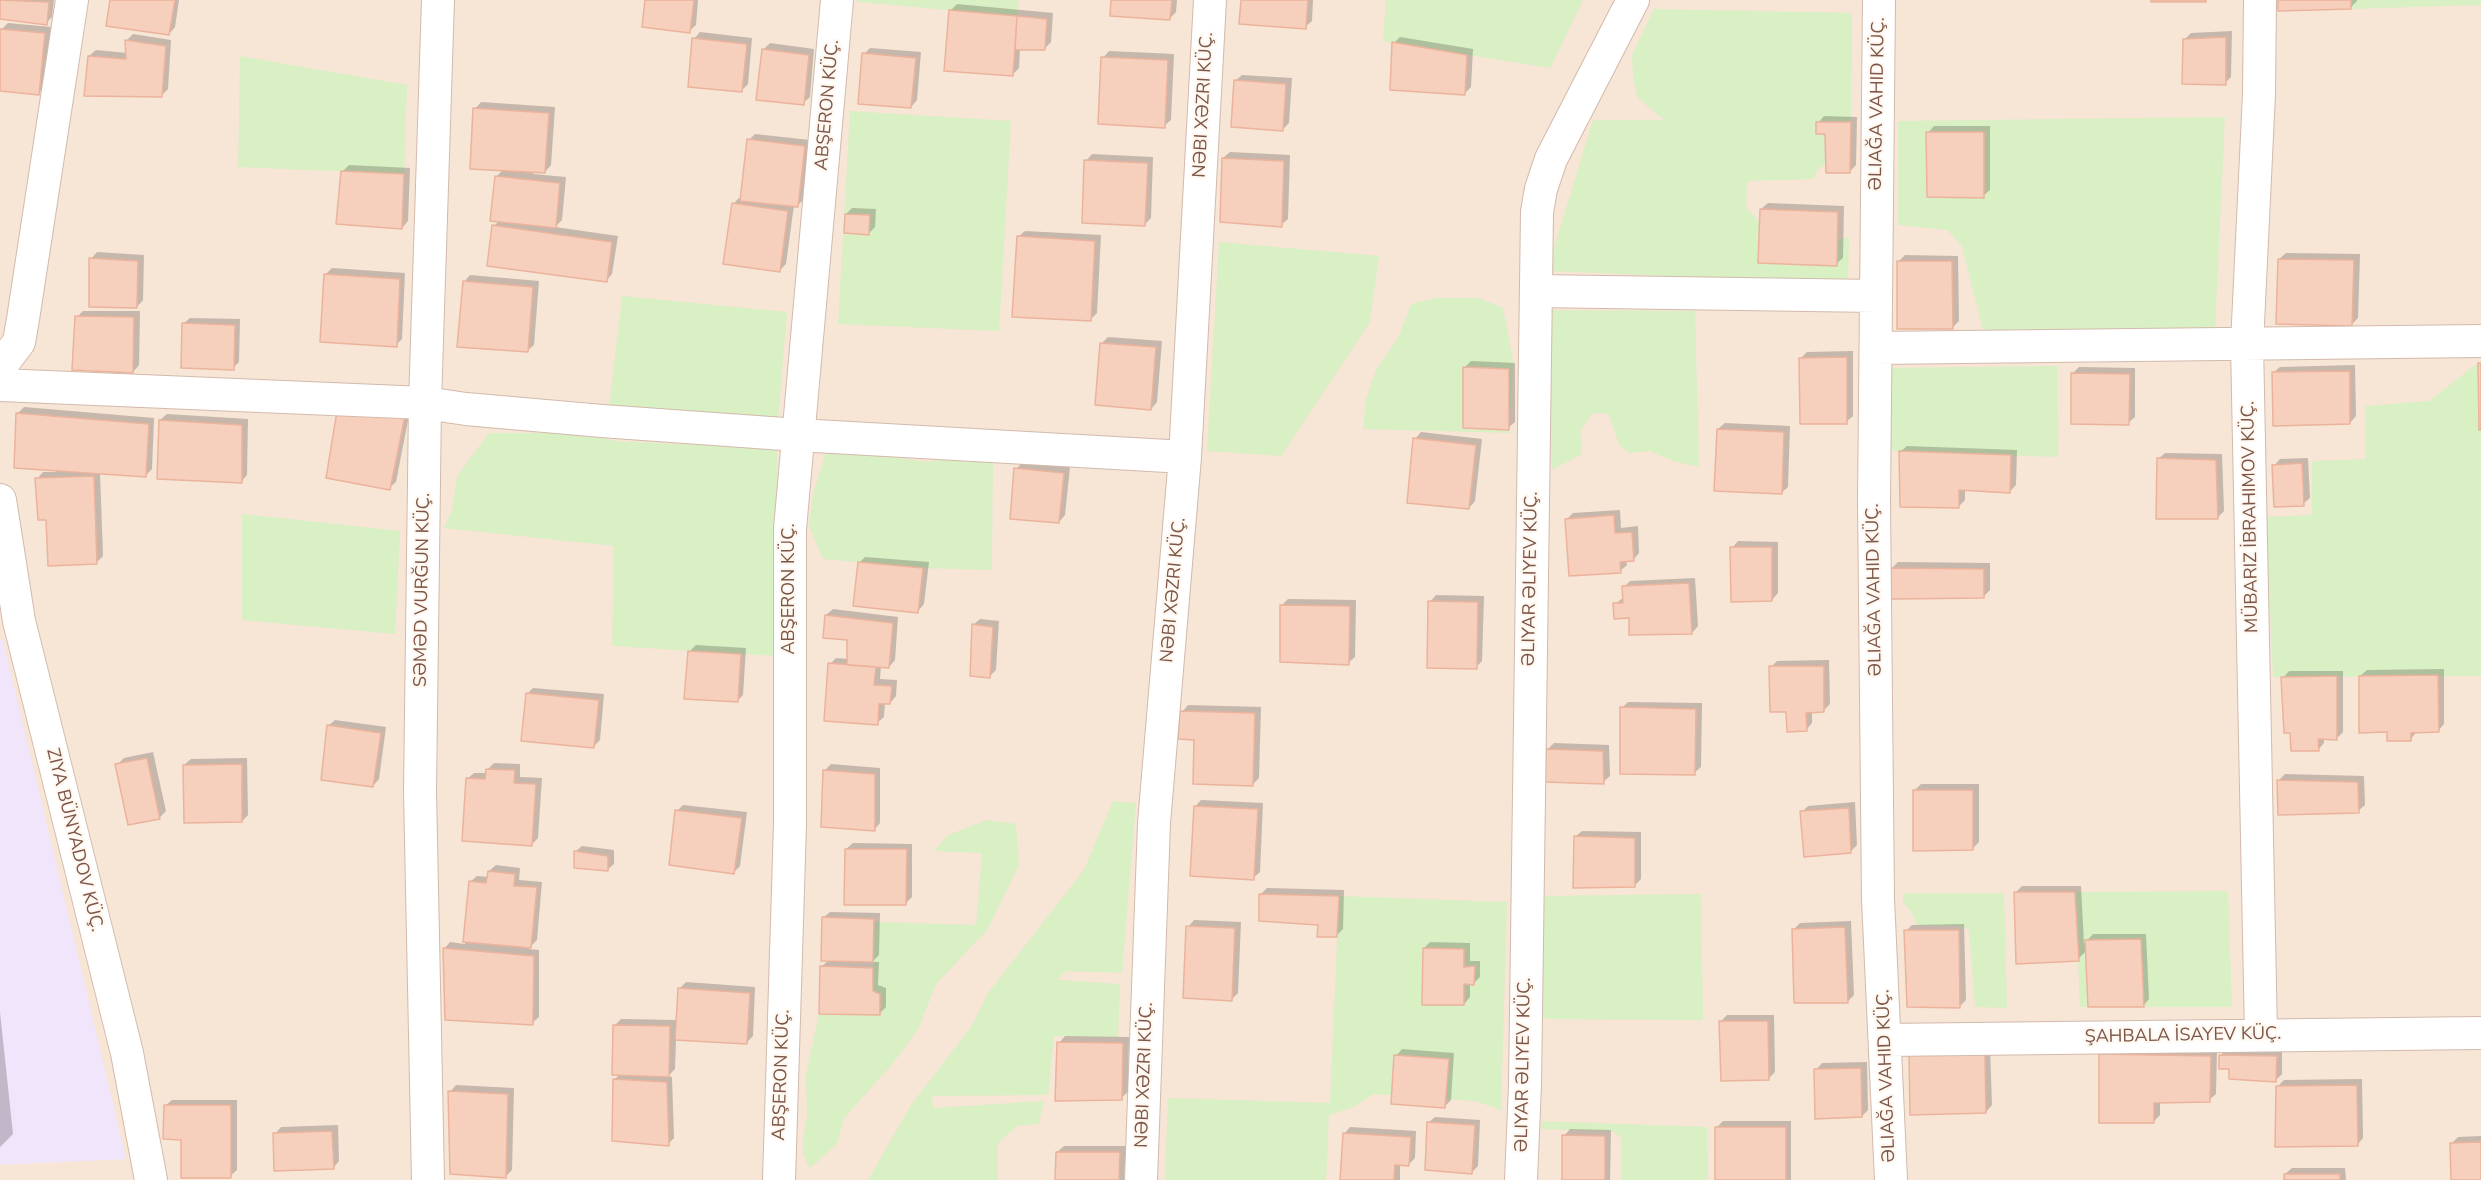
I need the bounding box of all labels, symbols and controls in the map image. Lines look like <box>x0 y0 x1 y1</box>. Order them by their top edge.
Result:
street label: ƏLIAĞA VAHID KÜÇ. <box>1866 17 1890 191</box>
street label: NƏBI XƏZRI KÜÇ. <box>1189 32 1219 178</box>
street label: ABŞERON KÜÇ. <box>812 39 844 171</box>
street label: MÜBARIZ İBRAHIMOV KÜÇ. <box>2238 401 2264 633</box>
street label: ƏLIYAR ƏLIYEV KÜÇ. <box>1519 491 1543 667</box>
street label: SƏMƏD VURĞUN KÜÇ. <box>411 493 435 687</box>
street label: ƏLIAĞA VAHID KÜÇ. <box>1863 503 1887 677</box>
street label: NƏBI XƏZRI KÜÇ. <box>1157 516 1191 664</box>
street label: ABŞERON KÜÇ. <box>779 523 801 655</box>
street label: ZIYA BÜNYADOV KÜÇ. <box>41 746 107 934</box>
street label: ƏLIYAR ƏLIYEV KÜÇ. <box>1512 977 1536 1153</box>
street label: ƏLIAĞA VAHID KÜÇ. <box>1873 989 1901 1163</box>
street label: NƏBI XƏZRI KÜÇ. <box>1132 1002 1158 1148</box>
street label: ABŞERON KÜÇ. <box>769 1009 795 1141</box>
street label: ŞAHBALA İSAYEV KÜÇ. <box>2084 1023 2282 1049</box>

